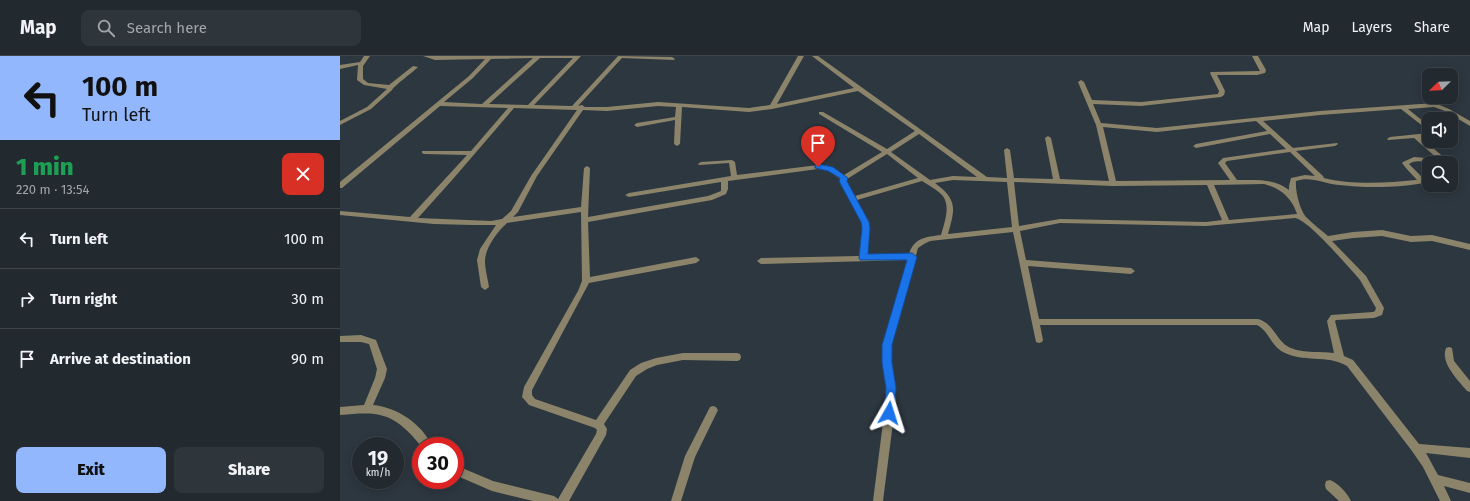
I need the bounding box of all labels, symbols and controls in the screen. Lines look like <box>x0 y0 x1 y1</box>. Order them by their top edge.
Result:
search box <box>81 10 361 46</box>
text: Map <box>20 16 57 39</box>
icon: search <box>95 17 117 39</box>
text: Search here <box>127 19 207 37</box>
text: Map <box>1303 19 1329 36</box>
text: Layers <box>1351 19 1392 36</box>
text: Share <box>1414 19 1450 36</box>
north arrow <box>1422 68 1458 104</box>
map controls <box>1422 68 1458 192</box>
text: 100 m <box>82 70 158 103</box>
icon: left <box>16 72 68 124</box>
text: Turn left <box>82 104 151 126</box>
button: sound <box>1422 112 1458 148</box>
pin <box>801 126 835 167</box>
icon: arrive <box>807 132 829 154</box>
text: 1 min <box>16 153 74 181</box>
button: close <box>282 153 324 195</box>
button: search <box>1422 156 1458 192</box>
text: 220 m · 13:54 <box>16 182 89 197</box>
icon: left <box>16 228 38 250</box>
text: Turn left <box>50 230 108 248</box>
text: 100 m <box>284 230 324 248</box>
icon: right <box>16 288 38 310</box>
text: Turn right <box>50 290 117 308</box>
text: 30 m <box>291 290 324 308</box>
icon: arrive <box>16 348 38 370</box>
text: Arrive at destination <box>50 350 191 368</box>
text: 90 m <box>291 350 324 368</box>
position arrow <box>868 392 910 434</box>
speed limit sign: 30 <box>412 437 464 489</box>
text: 19 <box>368 446 388 470</box>
button: Exit <box>16 447 166 493</box>
button: Share <box>174 447 324 493</box>
text: km/h <box>366 467 390 479</box>

